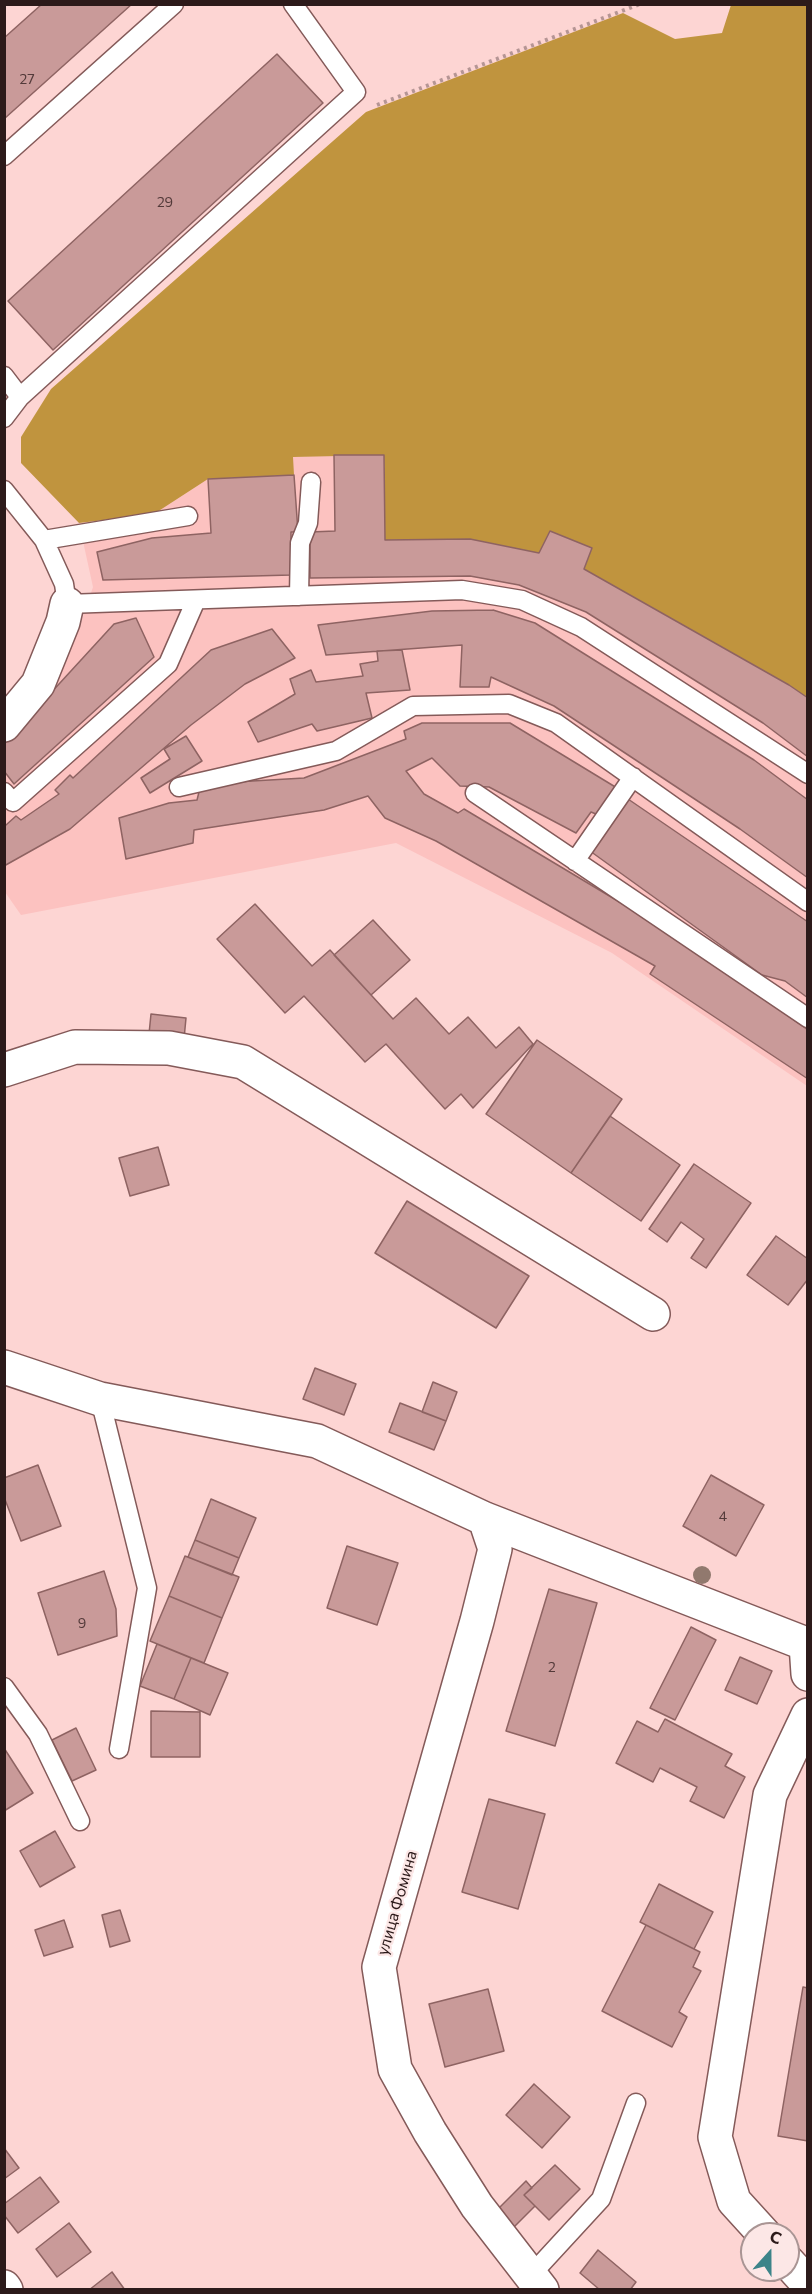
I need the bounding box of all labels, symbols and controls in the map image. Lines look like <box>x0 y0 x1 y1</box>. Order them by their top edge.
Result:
house number: 27 <box>19 71 35 87</box>
house number: 29 <box>157 194 173 210</box>
house number: 4 <box>719 1508 727 1524</box>
house number: 9 <box>78 1615 86 1631</box>
house number: 2 <box>548 1659 556 1675</box>
street label: улица Фомина <box>373 1848 421 1958</box>
north arrow <box>740 2222 800 2282</box>
text: С <box>767 2226 784 2247</box>

